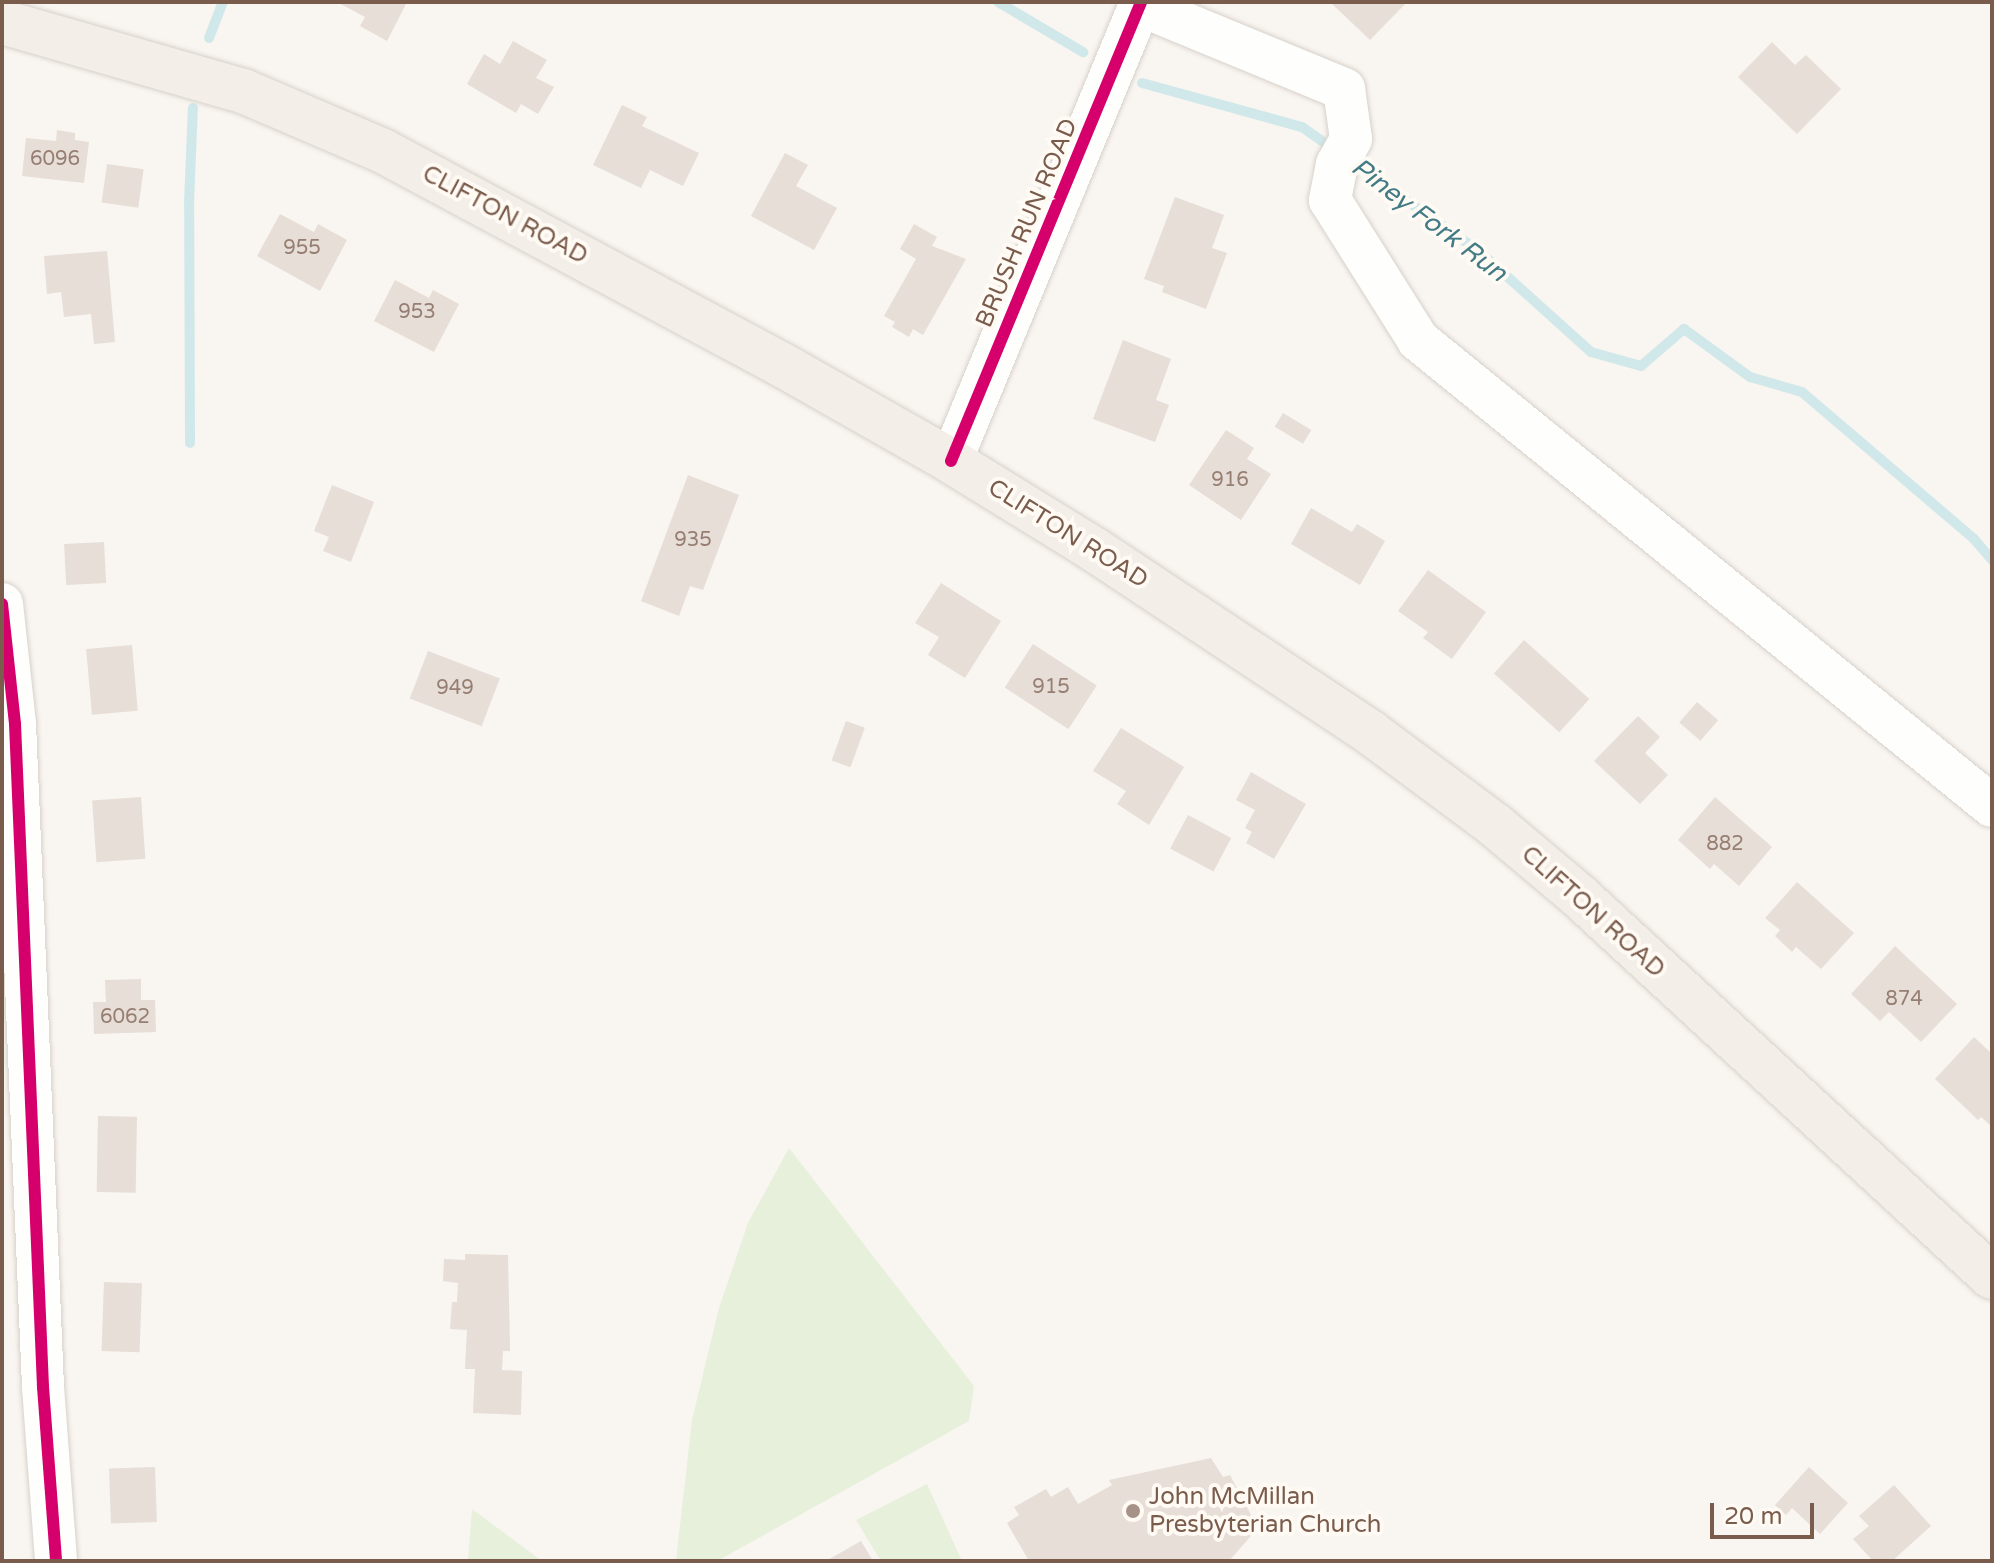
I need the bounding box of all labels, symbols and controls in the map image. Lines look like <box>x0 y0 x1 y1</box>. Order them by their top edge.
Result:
street label: BRUSH RUN ROAD <box>970 114 1084 332</box>
house number: 6096 <box>30 147 80 171</box>
water label: Piney Fork Run <box>1345 151 1513 289</box>
street label: CLIFTON ROAD <box>417 159 593 271</box>
house number: 955 <box>283 236 321 260</box>
house number: 953 <box>398 300 436 324</box>
house number: 916 <box>1211 468 1249 492</box>
street label: CLIFTON ROAD <box>983 473 1153 595</box>
house number: 935 <box>674 528 712 552</box>
house number: 915 <box>1032 675 1070 699</box>
house number: 949 <box>436 676 474 700</box>
house number: 882 <box>1706 832 1744 856</box>
street label: CLIFTON ROAD <box>1515 840 1671 984</box>
house number: 874 <box>1885 987 1923 1011</box>
house number: 6062 <box>100 1005 150 1029</box>
place label: John McMillan Presbyterian Church <box>1149 1483 1381 1539</box>
scale bar <box>1714 1487 1818 1537</box>
marker: John McMillan Presbyterian Church <box>1124 1502 1142 1520</box>
text: 20 m <box>1724 1502 1782 1531</box>

